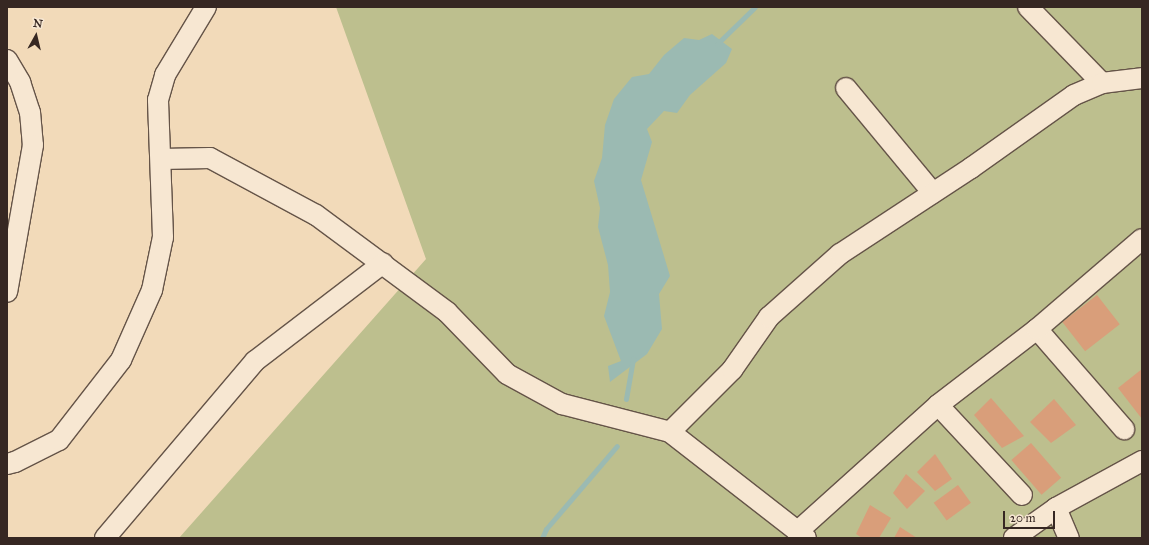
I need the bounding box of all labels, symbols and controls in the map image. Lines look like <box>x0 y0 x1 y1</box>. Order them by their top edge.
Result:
north arrow <box>16 16 56 56</box>
text: N <box>32 17 43 31</box>
scale bar <box>1005 503 1057 529</box>
text: 20 m <box>1010 511 1036 525</box>

